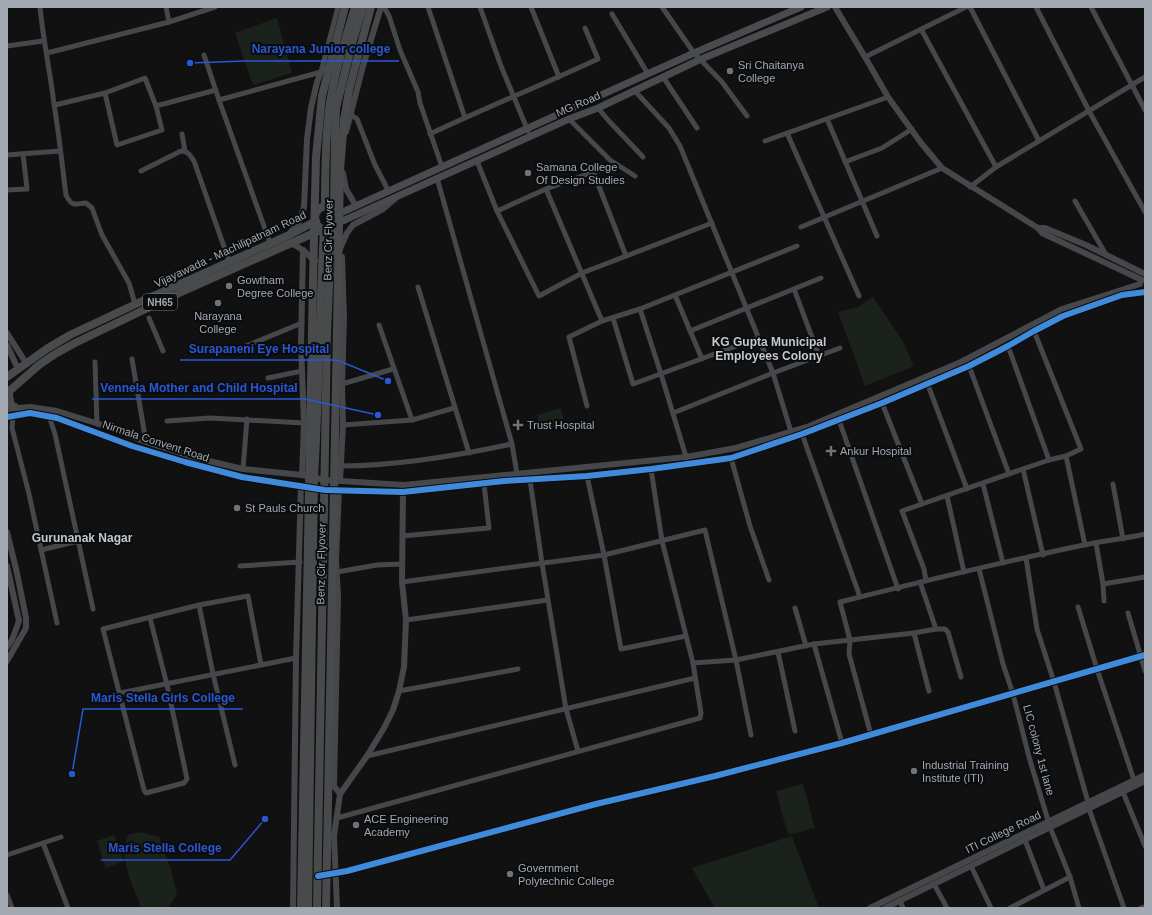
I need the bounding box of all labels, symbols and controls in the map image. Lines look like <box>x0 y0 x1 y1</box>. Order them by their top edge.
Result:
callout: Narayana Junior college <box>244 37 399 61</box>
text: Narayana Junior college <box>252 42 391 56</box>
place label: Sri Chaitanya College <box>738 59 805 84</box>
marker: Sri Chaitanya College <box>725 66 735 76</box>
street label: MG Road <box>554 89 602 119</box>
place label: Samana College Of Design Studies <box>536 161 625 186</box>
marker: Samana College Of Design Studies <box>523 168 533 178</box>
street label: Benz Cir Flyover <box>321 199 335 281</box>
street label: Vijayawada - Machilipatnam Road <box>152 208 308 290</box>
place label: Gowtham Degree College <box>237 274 313 299</box>
marker: Gowtham Degree College <box>224 281 234 291</box>
road number: NH65 <box>143 294 177 310</box>
marker: Narayana College <box>213 298 223 308</box>
place label: Narayana College <box>194 310 243 335</box>
district label: KG Gupta Municipal Employees Colony <box>712 335 826 363</box>
callout: Surapaneni Eye Hospital <box>180 336 337 360</box>
text: Surapaneni Eye Hospital <box>189 342 329 356</box>
callout: Vennela Mother and Child Hospital <box>92 375 305 399</box>
text: Vennela Mother and Child Hospital <box>100 381 298 395</box>
street label: Nirmala Convent Road <box>101 418 211 464</box>
marker: Trust Hospital <box>512 419 524 431</box>
place label: Trust Hospital <box>527 419 594 431</box>
marker: Ankur Hospital <box>825 445 837 457</box>
place label: Ankur Hospital <box>840 445 912 457</box>
place label: St Pauls Church <box>245 502 324 514</box>
marker: St Pauls Church <box>232 503 242 513</box>
street label: Benz Cir Flyover <box>314 523 328 605</box>
district label: Gurunanak Nagar <box>32 531 133 545</box>
callout: Maris Stella Girls College <box>83 685 243 709</box>
text: Maris Stella Girls College <box>91 691 235 705</box>
street label: LIC colony 1st lane <box>1021 703 1057 797</box>
place label: Industrial Training Institute (ITI) <box>922 759 1009 784</box>
marker: Industrial Training Institute (ITI) <box>909 766 919 776</box>
street label: ITI College Road <box>963 809 1043 855</box>
place label: ACE Engineering Academy <box>364 813 448 838</box>
marker: ACE Engineering Academy <box>351 820 361 830</box>
callout: Maris Stella College <box>101 836 230 860</box>
text: Maris Stella College <box>108 841 222 855</box>
place label: Government Polytechnic College <box>518 862 615 887</box>
marker: Government Polytechnic College <box>505 869 515 879</box>

